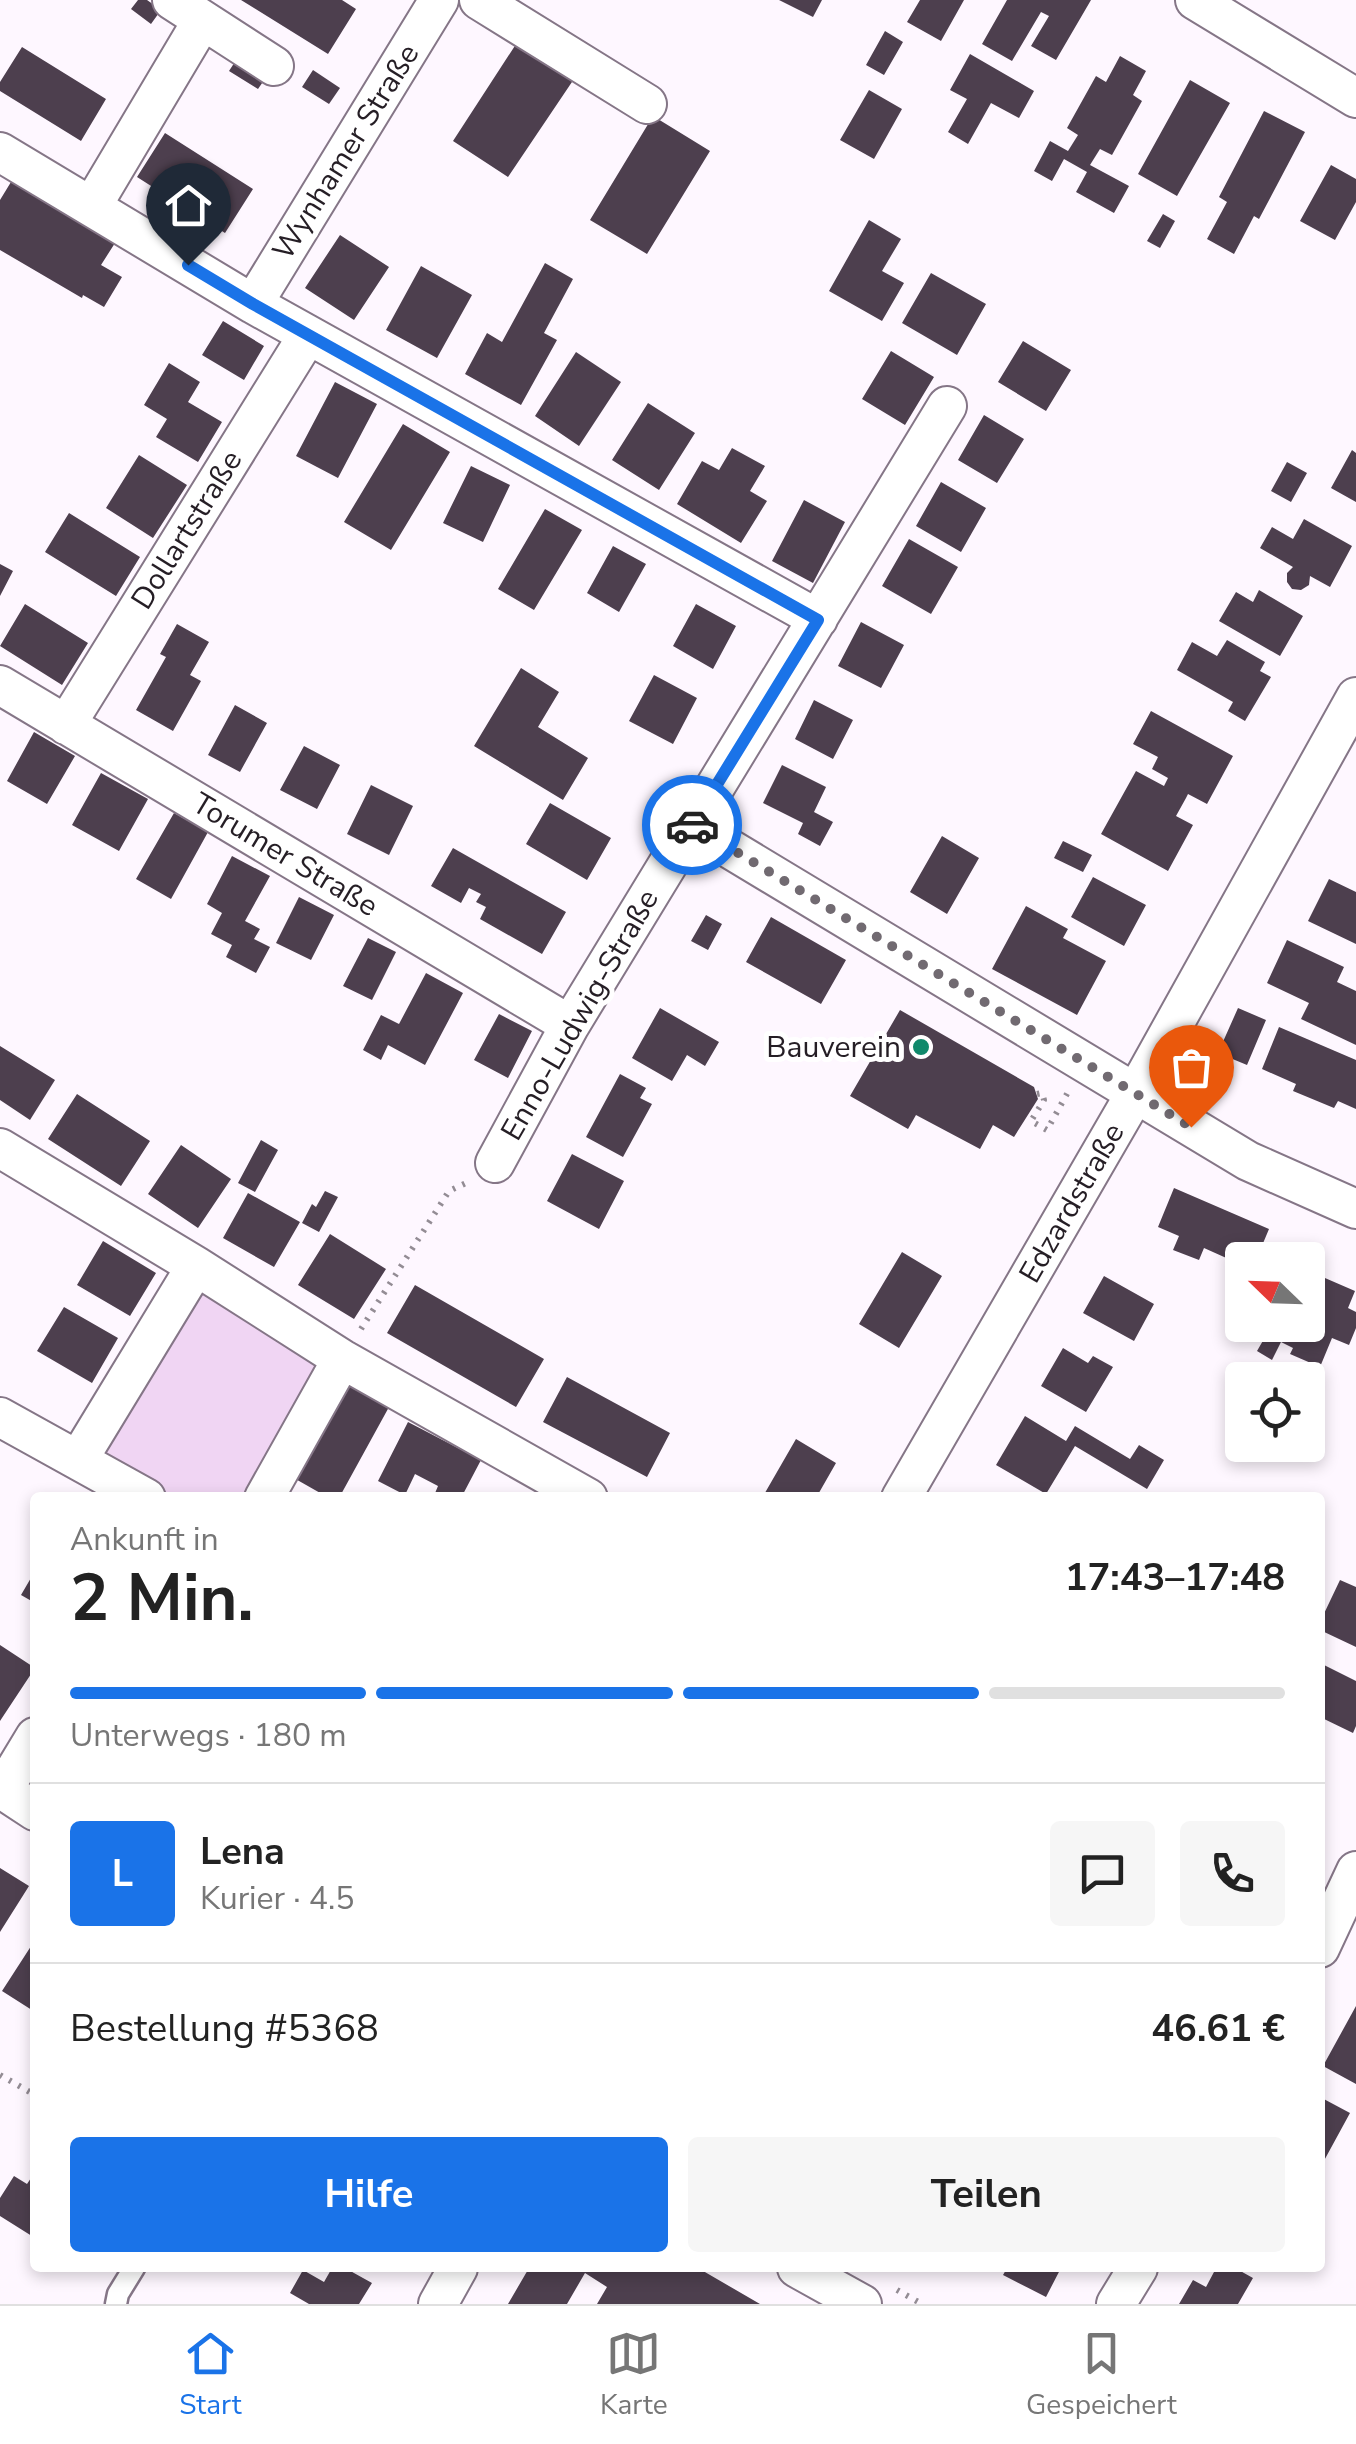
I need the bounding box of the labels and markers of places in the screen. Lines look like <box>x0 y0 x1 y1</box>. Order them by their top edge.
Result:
pin <box>146 163 231 266</box>
pin <box>1149 1025 1234 1128</box>
place label: Bauverein <box>766 1027 901 1068</box>
marker: Bauverein <box>910 1036 932 1058</box>

